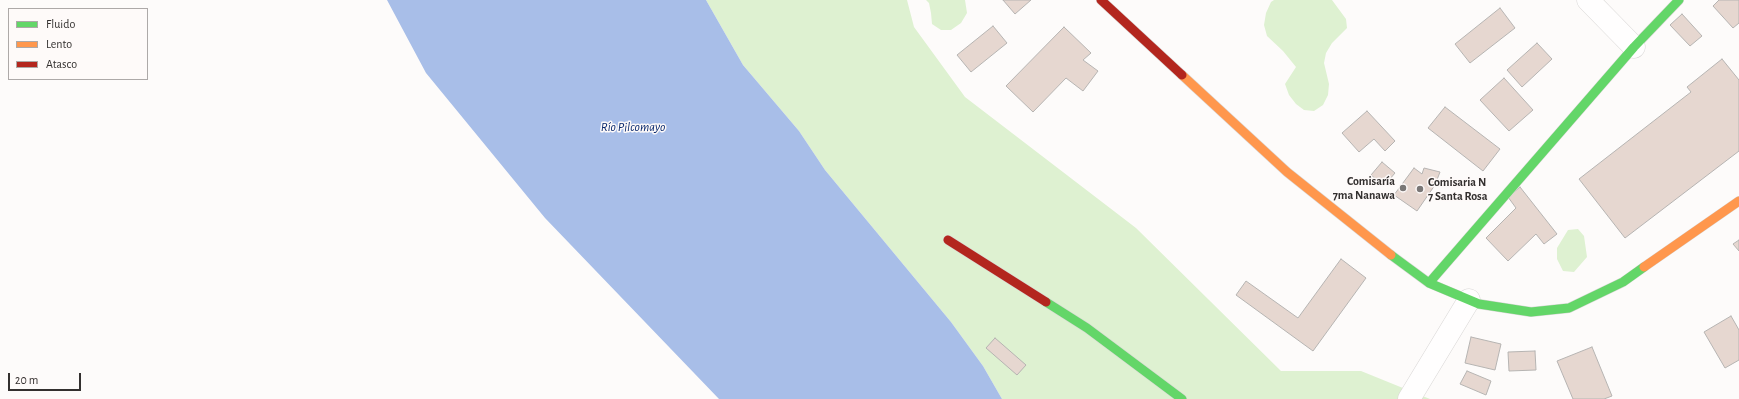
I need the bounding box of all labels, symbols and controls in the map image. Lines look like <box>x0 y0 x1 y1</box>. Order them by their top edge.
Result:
legend <box>8 8 148 80</box>
text: Fluido <box>46 18 75 30</box>
text: Lento <box>46 38 72 50</box>
text: Atasco <box>46 58 77 70</box>
water label: Río Pilcomayo <box>601 119 665 135</box>
place label: Comisaría 7ma Nanawa <box>1333 174 1395 202</box>
place label: Comisaria N 7 Santa Rosa <box>1428 175 1487 203</box>
marker: Comisaría 7ma Nanawa <box>1398 183 1408 193</box>
marker: Comisaria N 7 Santa Rosa <box>1415 184 1425 194</box>
scale bar <box>10 365 83 391</box>
text: 20 m <box>15 374 38 386</box>

